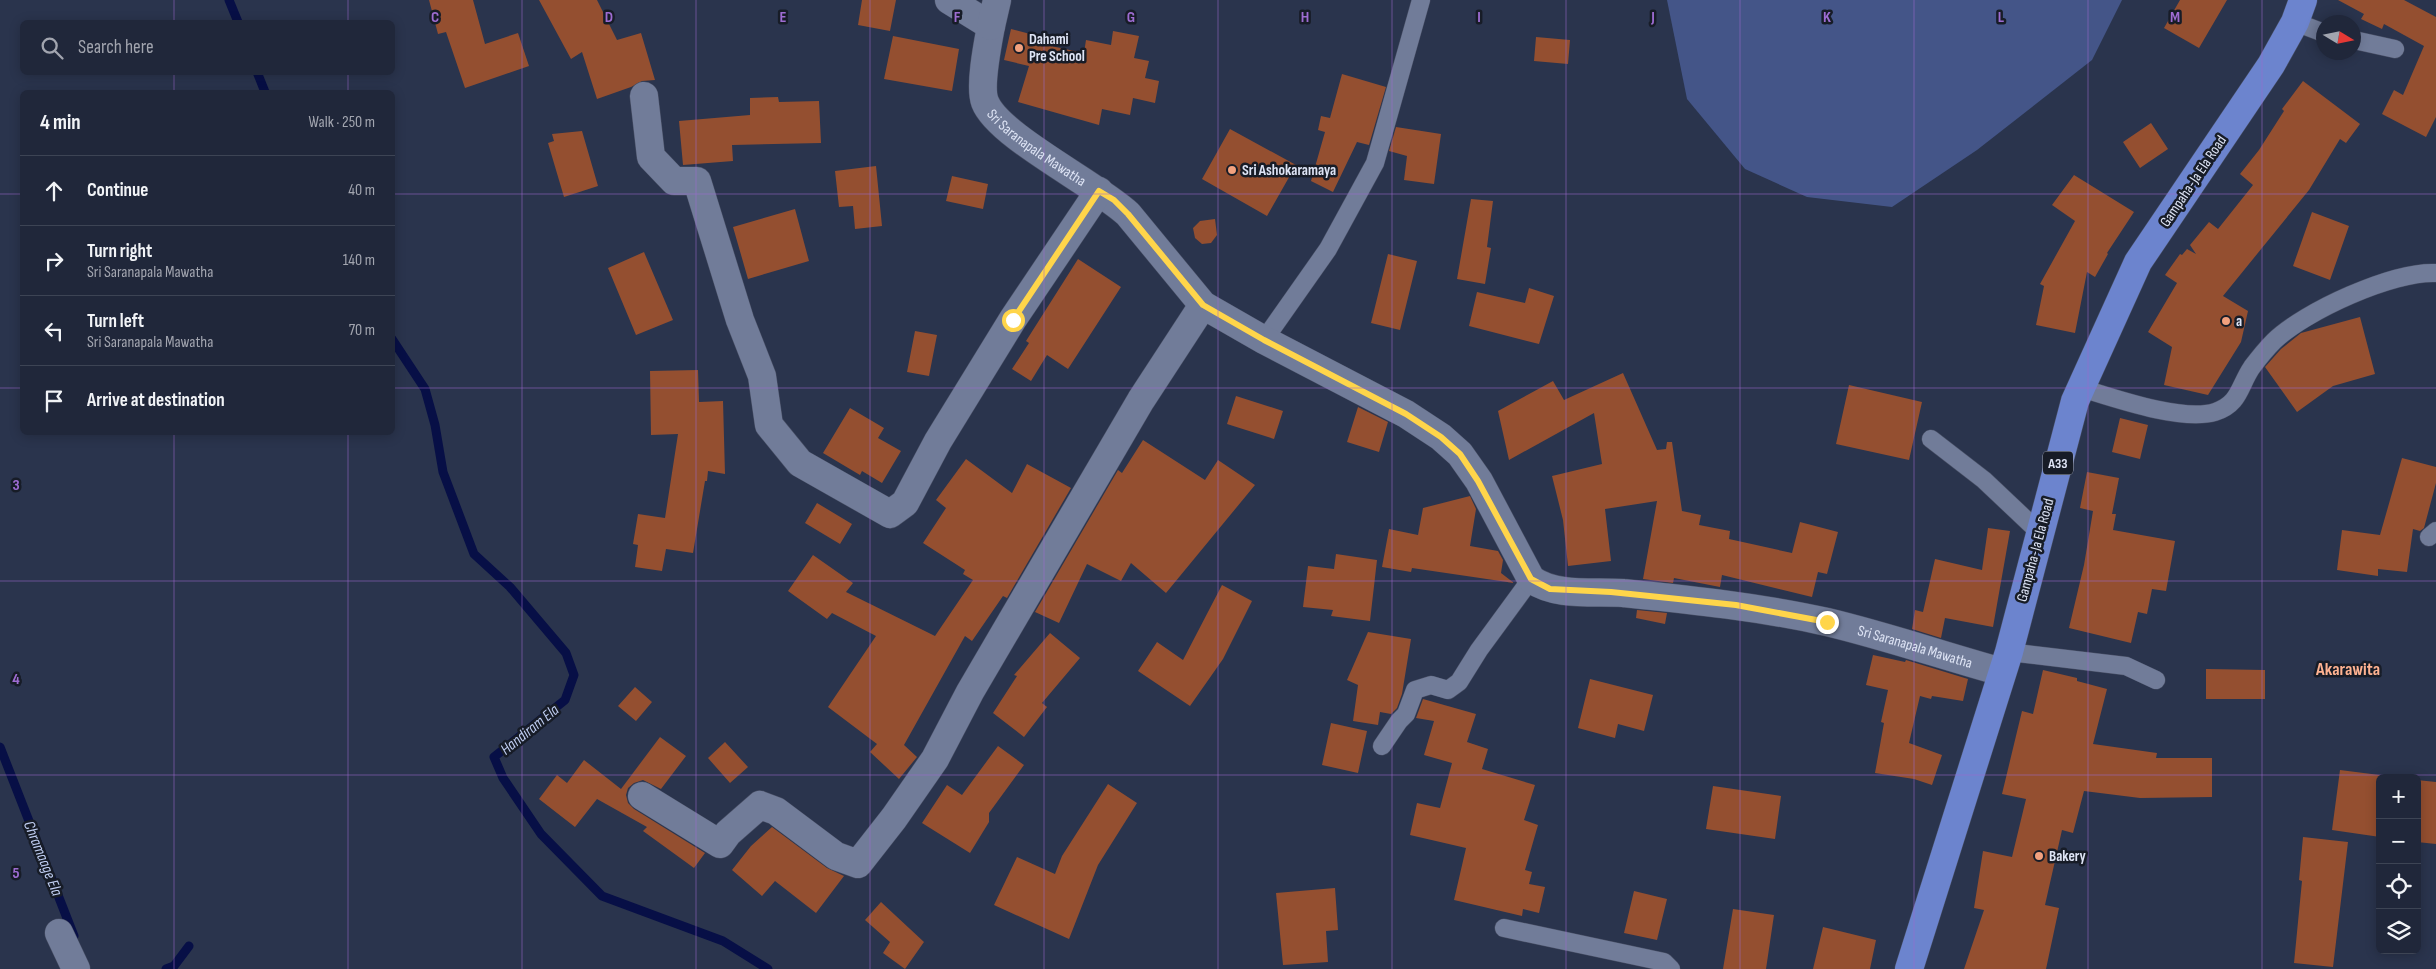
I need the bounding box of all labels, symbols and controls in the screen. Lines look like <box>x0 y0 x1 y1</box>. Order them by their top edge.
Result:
text: C <box>431 8 439 27</box>
text: D <box>605 8 613 27</box>
text: E <box>780 8 787 27</box>
text: F <box>954 8 961 27</box>
text: G <box>1127 8 1135 27</box>
text: H <box>1301 8 1309 27</box>
text: I <box>1477 8 1481 27</box>
text: J <box>1650 8 1655 27</box>
text: K <box>1823 8 1831 27</box>
text: L <box>1998 8 2005 27</box>
text: M <box>2170 8 2180 27</box>
north arrow <box>2316 15 2361 60</box>
search box <box>20 20 395 75</box>
place label: Dahami Pre School <box>1029 30 1085 66</box>
icon: search <box>38 34 66 62</box>
text: Search here <box>78 36 154 59</box>
marker: Dahami Pre School <box>1013 42 1025 54</box>
street label: Sri Saranapala Mawatha <box>982 105 1090 191</box>
text: 4 min <box>40 110 81 135</box>
text: Walk · 250 m <box>309 113 375 132</box>
street label: Gampaha-Ja Ela Road <box>2156 132 2231 231</box>
place label: Sri Ashokaramaya <box>1242 161 1336 180</box>
marker: Sri Ashokaramaya <box>1226 164 1238 176</box>
icon: ahead <box>40 177 68 205</box>
text: Continue <box>87 179 148 202</box>
text: 40 m <box>348 181 375 200</box>
text: Turn right <box>87 240 152 263</box>
icon: right <box>40 247 68 275</box>
text: 140 m <box>343 251 375 270</box>
text: Sri Saranapala Mawatha <box>87 263 213 282</box>
route start <box>1002 309 1025 332</box>
text: Turn left <box>87 310 144 333</box>
place label: a <box>2236 312 2242 331</box>
marker: a <box>2220 315 2232 327</box>
icon: left <box>40 317 68 345</box>
text: 70 m <box>349 321 375 340</box>
text: Sri Saranapala Mawatha <box>87 333 213 352</box>
icon: arrive <box>40 387 68 415</box>
text: Arrive at destination <box>87 389 225 412</box>
road number: A33 <box>2043 452 2073 474</box>
text: 3 <box>12 476 20 495</box>
street label: Gampaha-Ja Ela Road <box>2013 496 2058 604</box>
route end <box>1816 611 1839 634</box>
street label: Sri Saranapala Mawatha <box>1856 621 1975 673</box>
district label: Akarawita <box>2315 659 2380 680</box>
text: 4 <box>12 670 20 689</box>
water label: Handiram Ela <box>497 701 563 760</box>
map controls <box>2376 774 2421 954</box>
button: + <box>2376 774 2421 819</box>
water label: Chramaage Ela <box>19 818 66 899</box>
button: − <box>2376 819 2421 864</box>
place label: Bakery <box>2049 847 2087 866</box>
marker: Bakery <box>2033 850 2045 862</box>
text: 5 <box>12 864 20 883</box>
button: locate <box>2376 864 2421 909</box>
button: layers <box>2376 909 2421 954</box>

